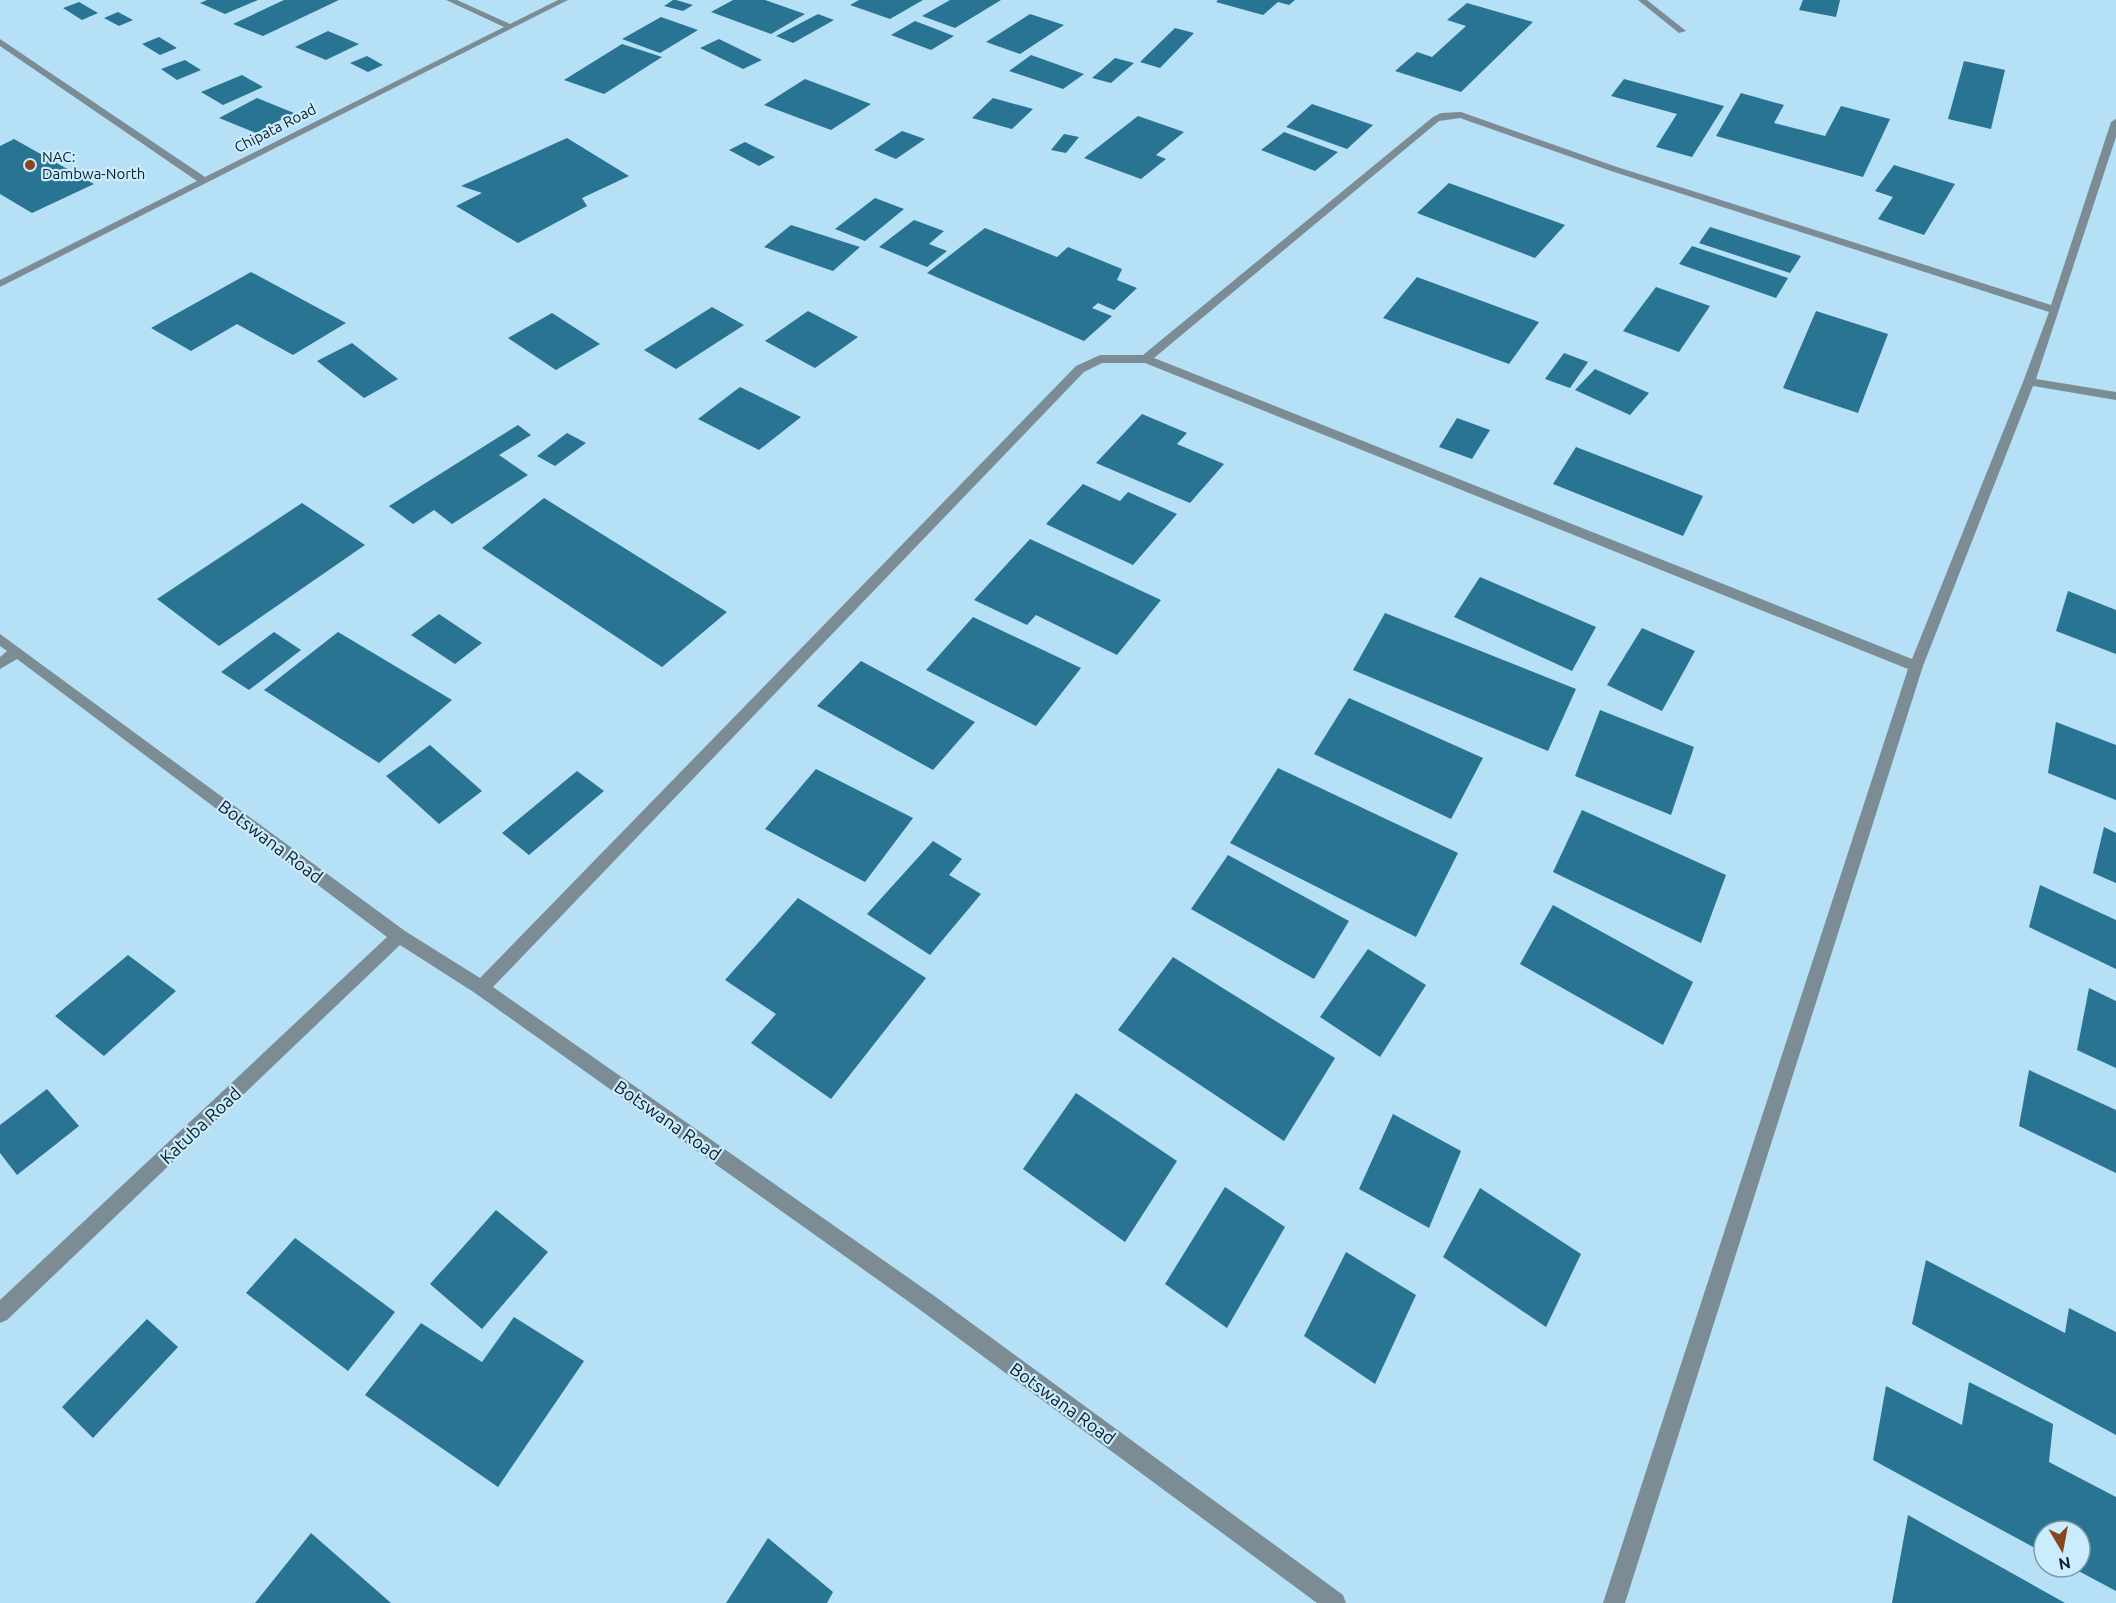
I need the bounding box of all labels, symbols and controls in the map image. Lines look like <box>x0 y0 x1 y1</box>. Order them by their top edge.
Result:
street label: Chipata Road <box>231 100 319 156</box>
place label: NAC: Dambwa-North <box>42 148 145 182</box>
marker: NAC: Dambwa-North <box>23 158 37 172</box>
street label: Botswana Road <box>215 795 327 887</box>
street label: Botswana Road <box>611 1076 725 1164</box>
street label: Katuba Road <box>156 1083 244 1167</box>
street label: Botswana Road <box>1006 1358 1120 1448</box>
north arrow <box>2032 1519 2092 1579</box>
text: N <box>2057 1554 2072 1574</box>

